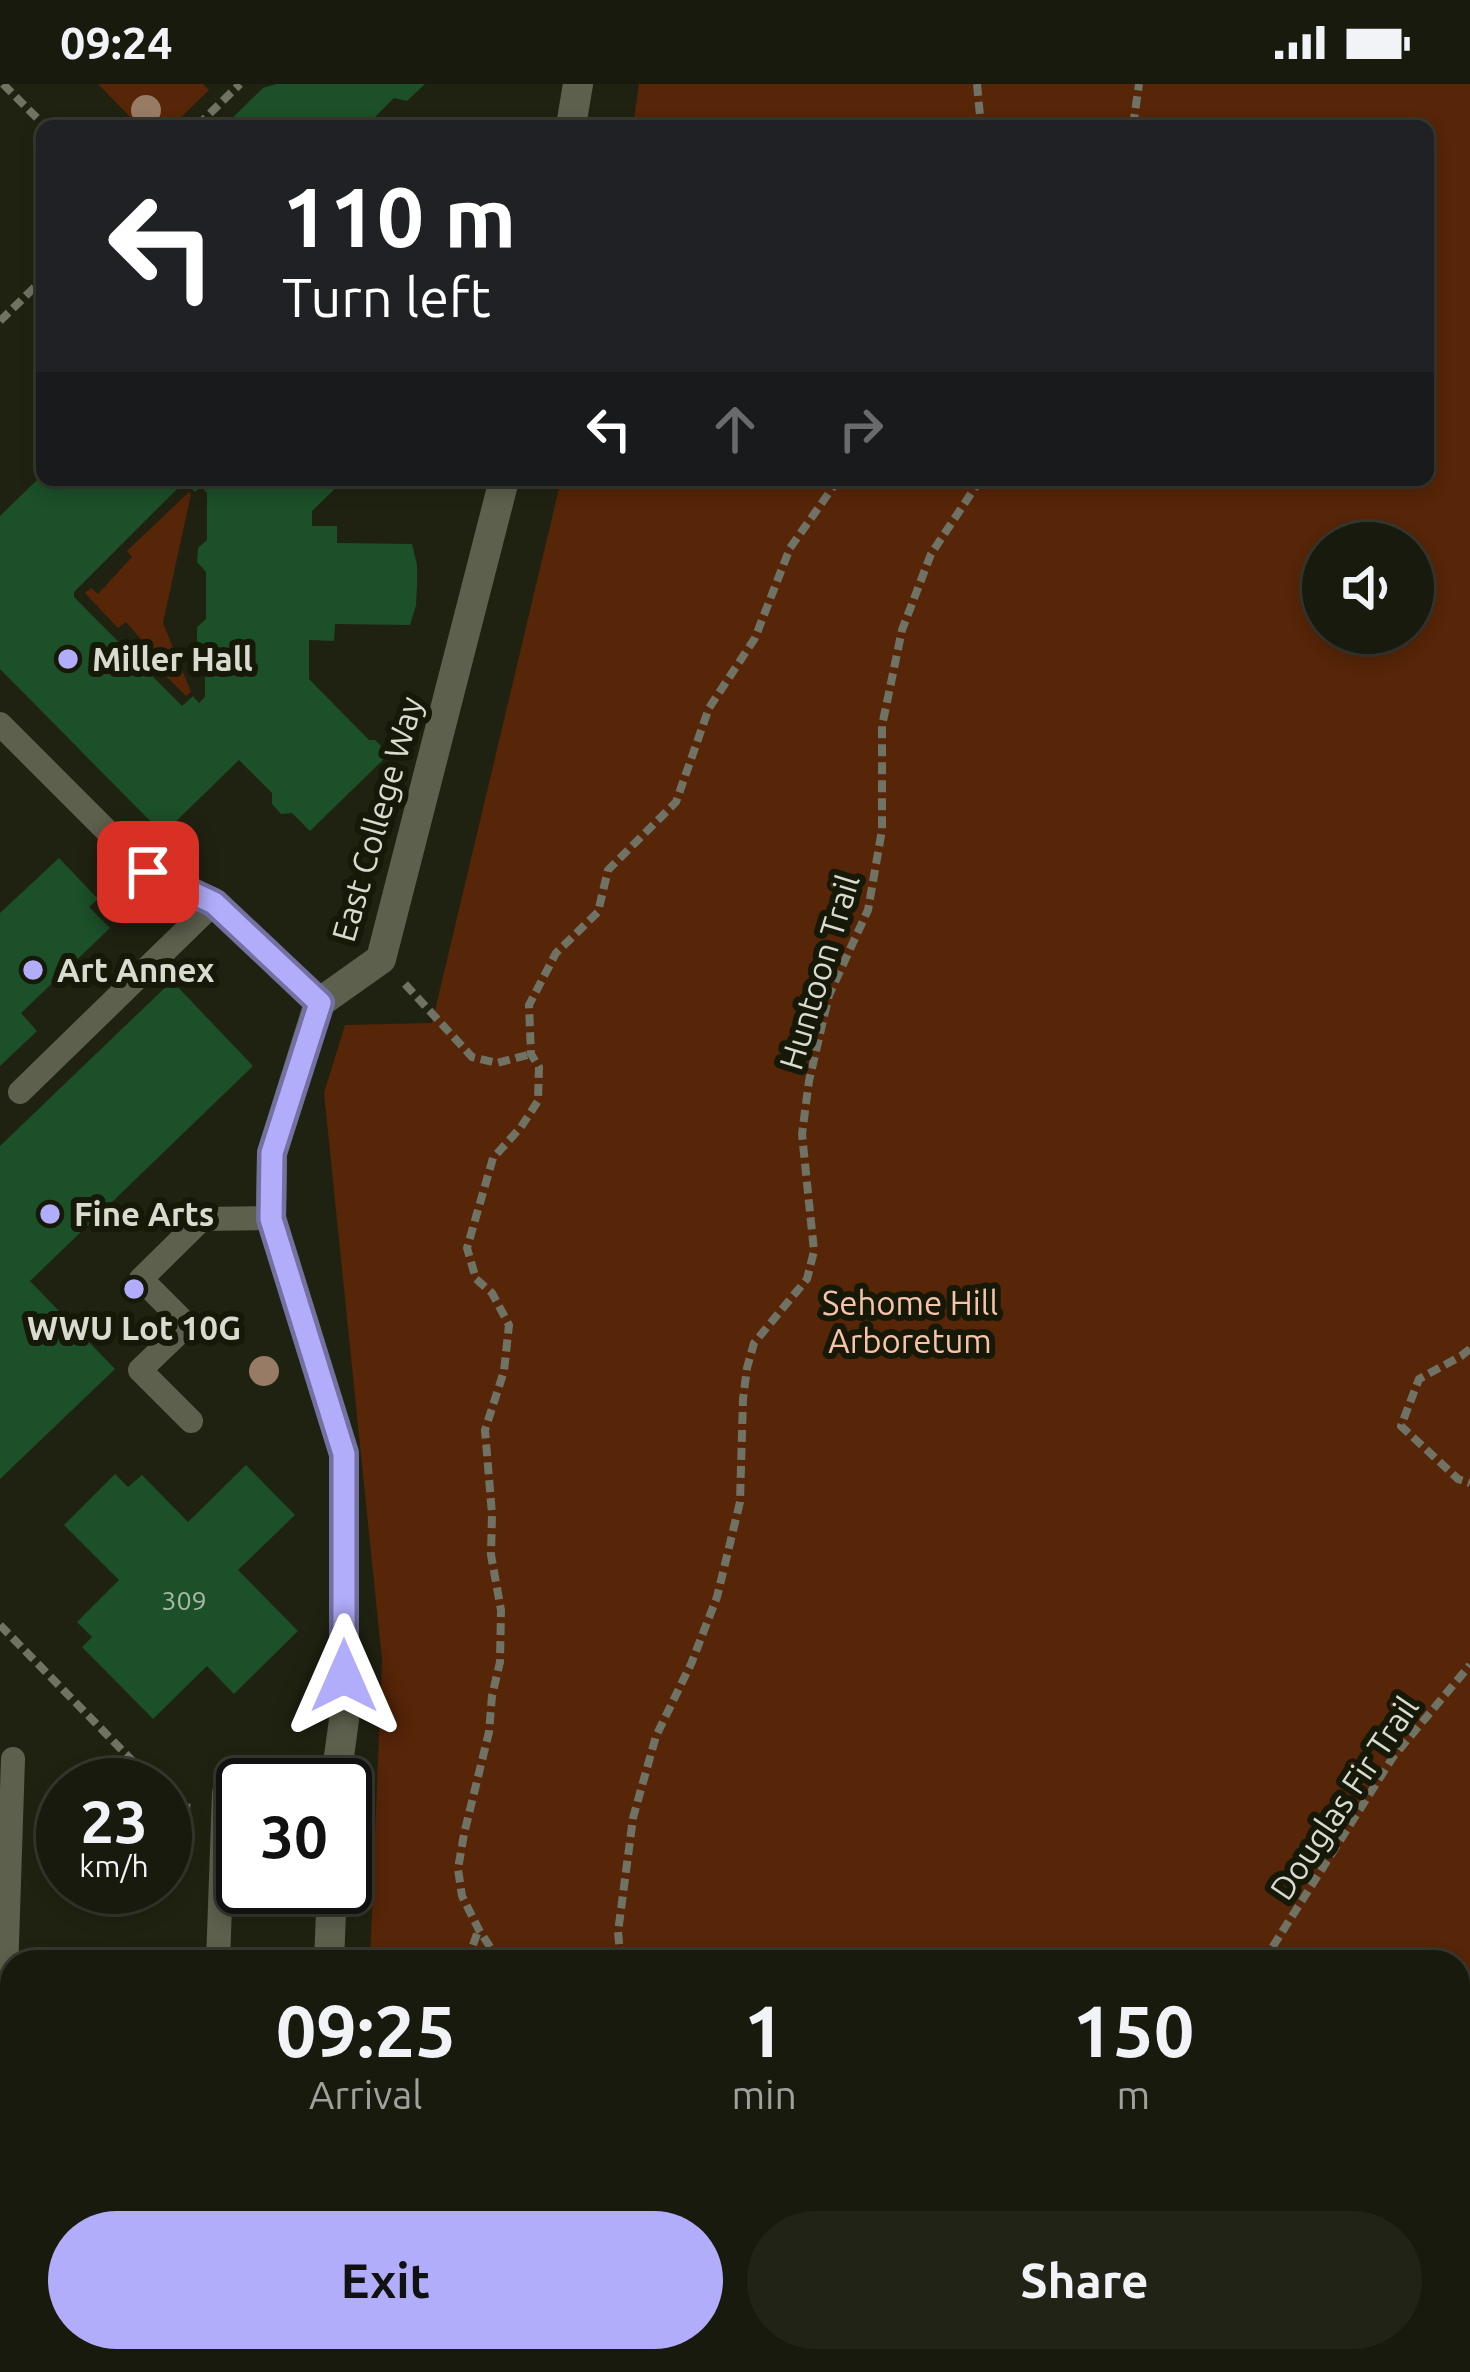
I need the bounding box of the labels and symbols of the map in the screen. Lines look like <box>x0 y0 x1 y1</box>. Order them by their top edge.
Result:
place label: Miller Hall <box>92 640 253 677</box>
marker: Miller Hall <box>55 646 81 672</box>
street label: East College Way <box>324 692 429 945</box>
pin <box>97 821 199 923</box>
street label: Huntoon Trail <box>771 870 866 1074</box>
place label: Art Annex <box>57 951 215 988</box>
marker: Art Annex <box>20 957 46 983</box>
place label: Fine Arts <box>74 1195 214 1232</box>
marker: Fine Arts <box>37 1201 63 1227</box>
marker: WWU Lot 10G <box>121 1276 147 1302</box>
park label: Sehome Hill Arboretum <box>822 1284 998 1359</box>
place label: WWU Lot 10G <box>27 1309 241 1346</box>
house number: 309 <box>161 1585 207 1615</box>
position arrow <box>281 1613 407 1739</box>
street label: Douglas Fir Trail <box>1262 1689 1425 1906</box>
speed limit sign: 30 <box>216 1758 372 1914</box>

